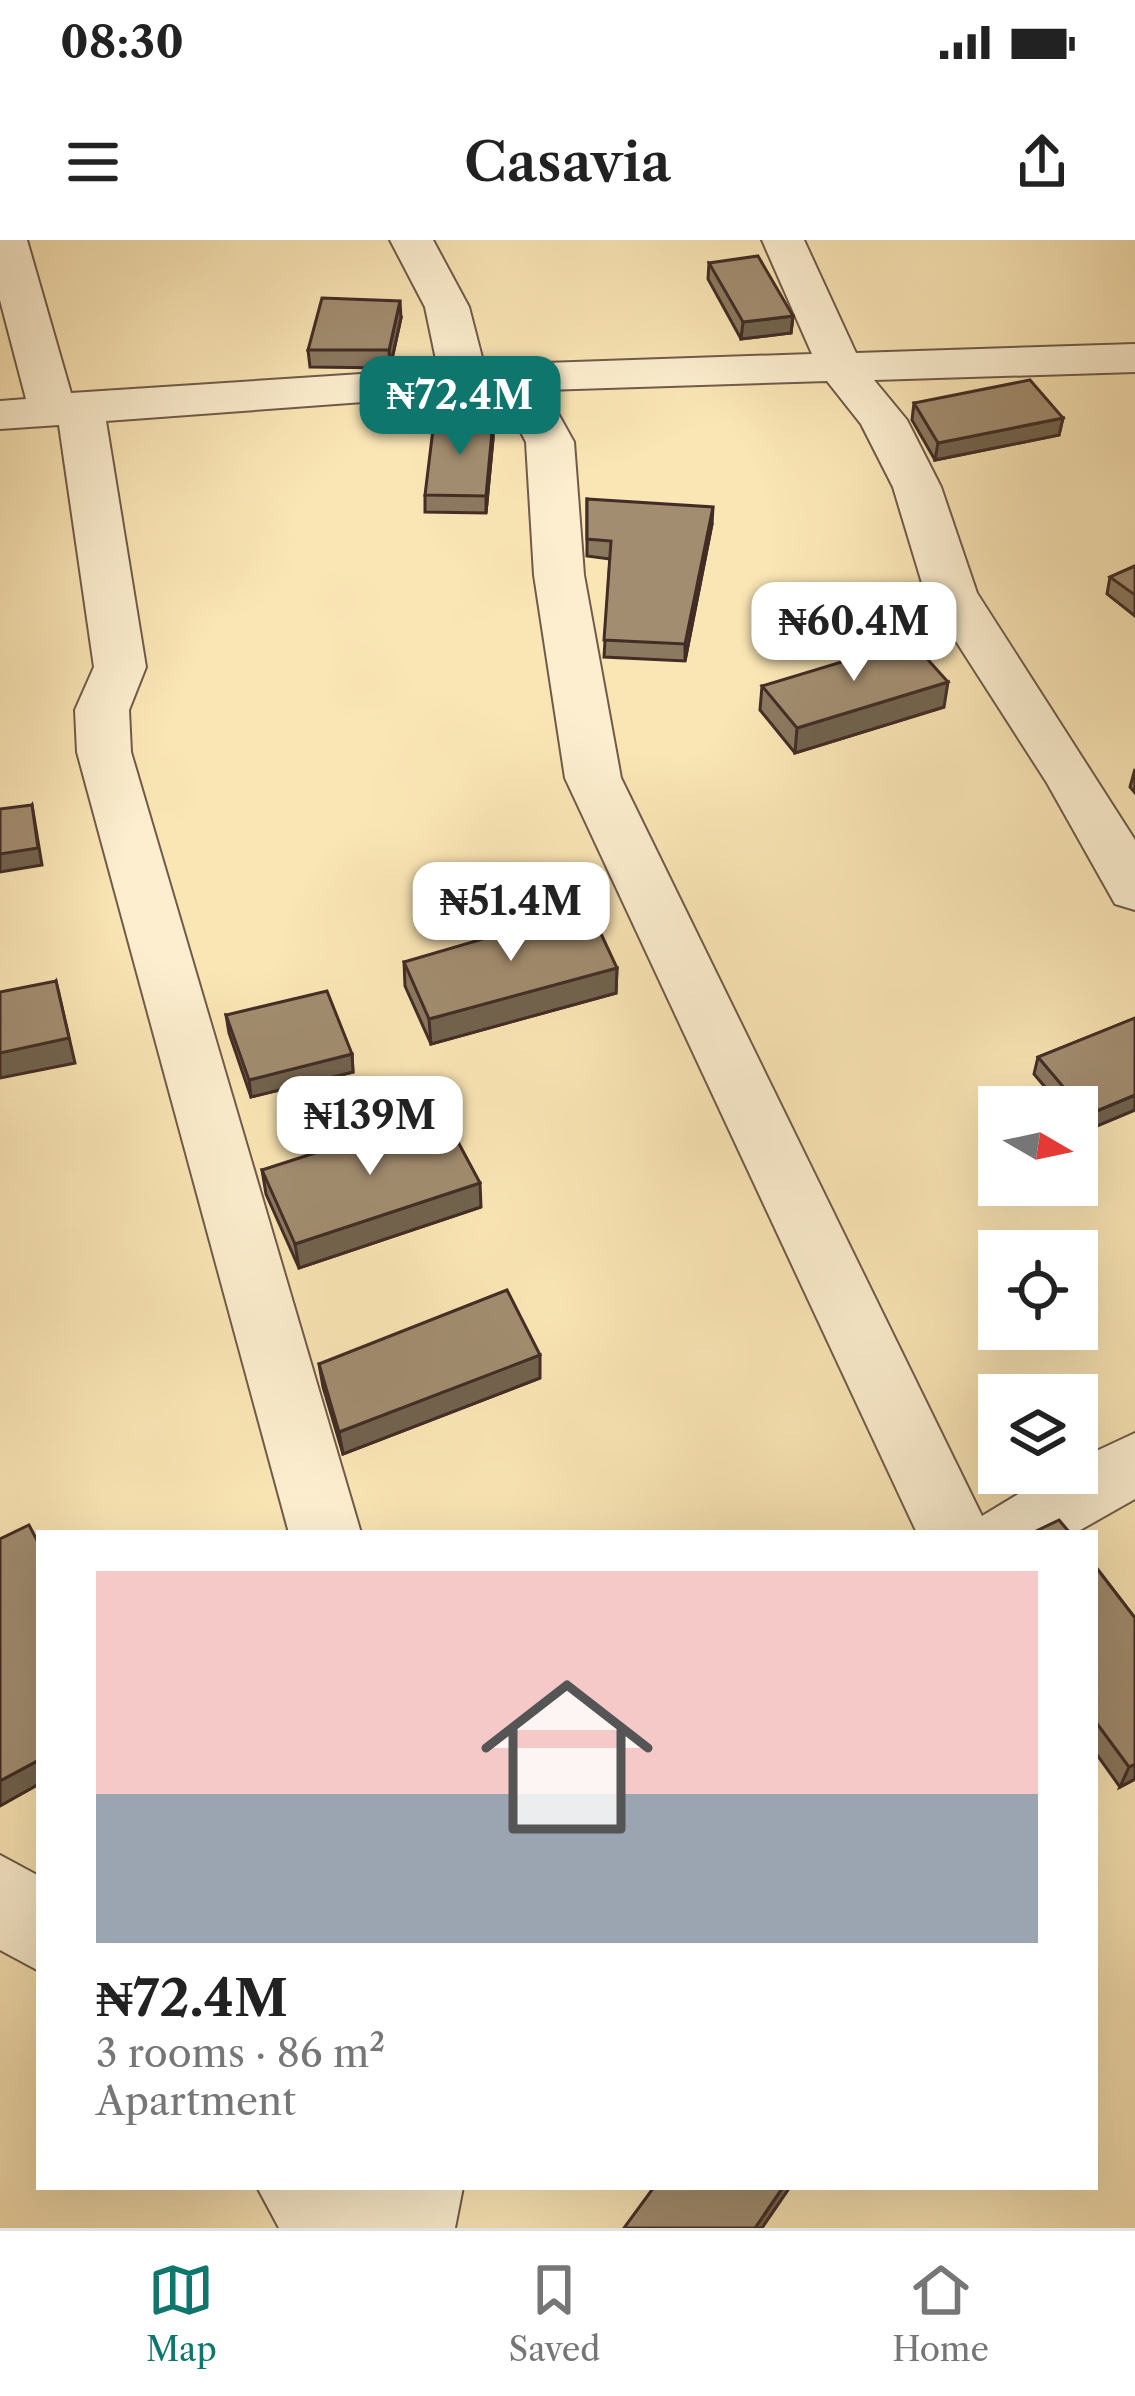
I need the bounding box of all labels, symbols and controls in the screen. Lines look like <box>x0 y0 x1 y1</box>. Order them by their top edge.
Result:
text: 08:30 <box>60 14 184 70</box>
icon: menu <box>60 129 126 195</box>
text: Casavia <box>464 129 671 195</box>
icon: share <box>1009 129 1075 195</box>
pin: ₦72.4M <box>362 356 558 458</box>
text: ₦72.4M <box>387 371 533 419</box>
pin: ₦60.4M <box>756 582 952 684</box>
text: ₦60.4M <box>778 597 930 645</box>
pin: ₦51.4M <box>413 862 609 964</box>
text: ₦51.4M <box>440 877 582 925</box>
pin: ₦139M <box>286 1076 454 1178</box>
north arrow <box>978 1086 1098 1206</box>
map controls <box>978 1086 1098 1494</box>
text: ₦139M <box>304 1091 436 1139</box>
button: locate <box>978 1230 1098 1350</box>
button: layers <box>978 1374 1098 1494</box>
icon: home <box>459 1649 675 1865</box>
text: ₦72.4M <box>96 1967 288 2029</box>
text: 3 rooms · 86 m² <box>96 2029 385 2077</box>
text: Apartment <box>96 2077 296 2125</box>
tab: Map <box>146 2257 217 2370</box>
tab: Saved <box>509 2257 600 2370</box>
tab: Home <box>892 2257 989 2370</box>

